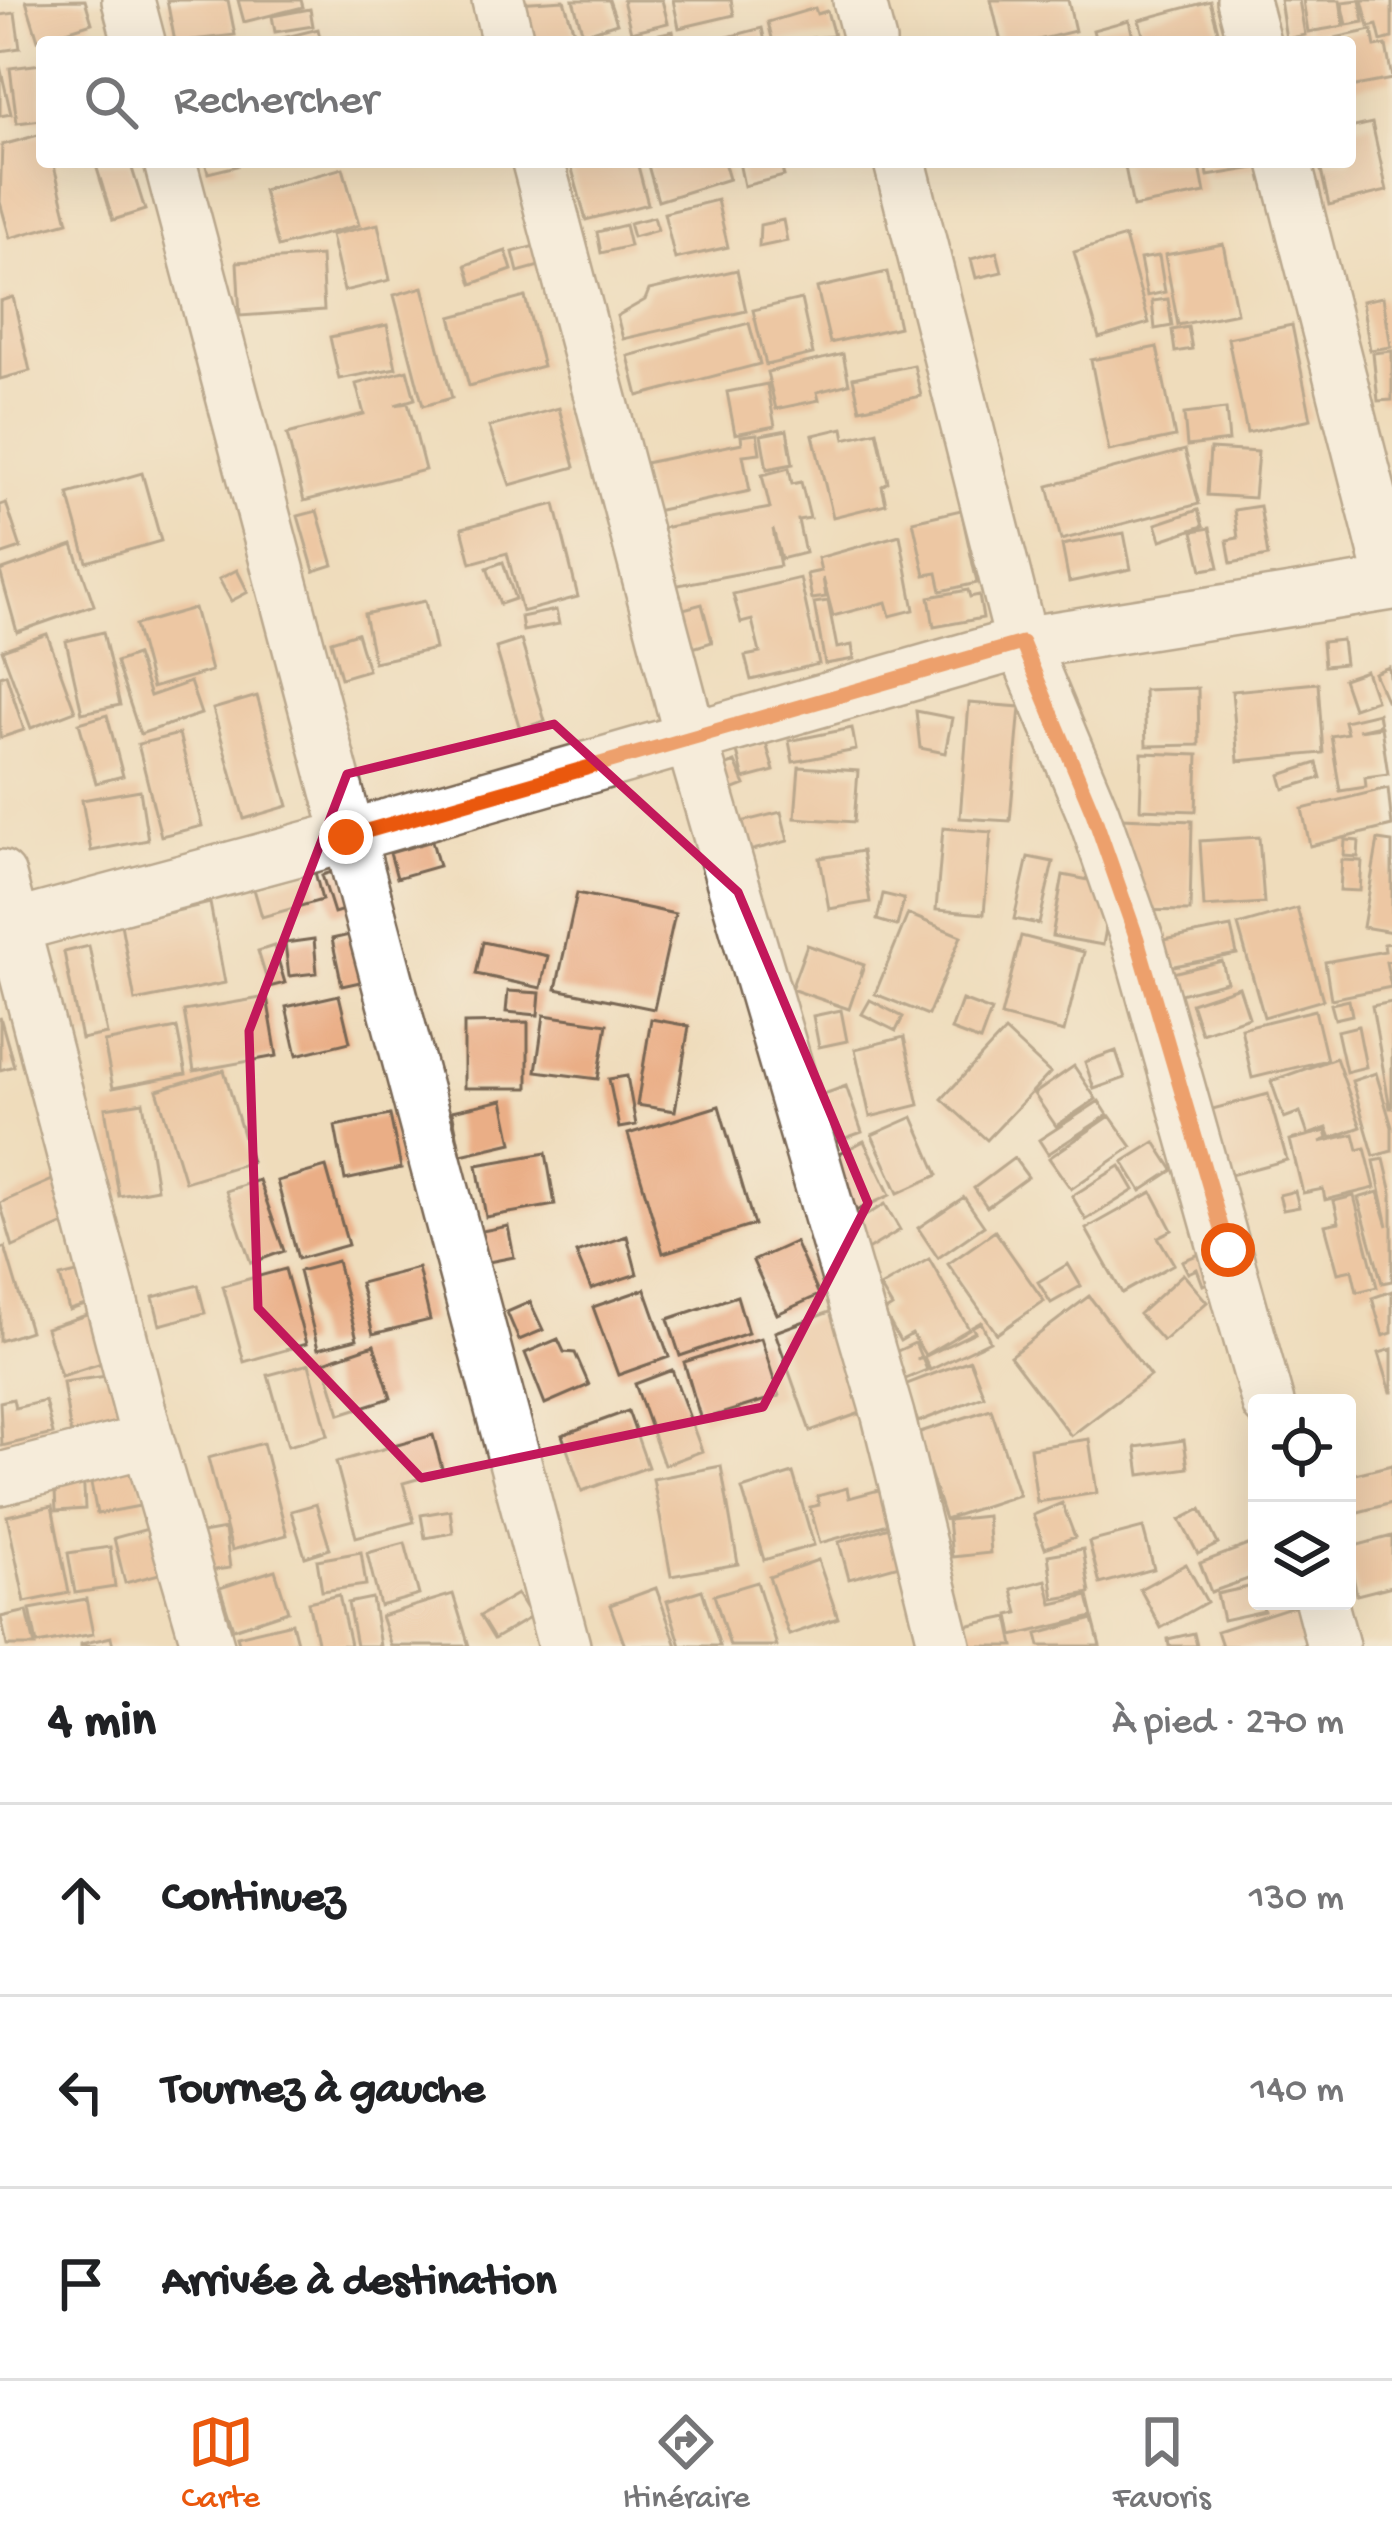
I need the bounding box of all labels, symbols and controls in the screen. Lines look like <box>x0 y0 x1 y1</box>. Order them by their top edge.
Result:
search box <box>36 36 1356 168</box>
icon: search <box>78 69 144 135</box>
text: Rechercher <box>174 76 378 129</box>
route end <box>319 810 373 864</box>
route start <box>1201 1223 1255 1277</box>
map controls <box>1248 1394 1356 1610</box>
button: locate <box>1248 1394 1356 1502</box>
button: layers <box>1248 1502 1356 1610</box>
text: 4 min <box>48 1694 156 1754</box>
text: À pied · 270 m <box>1112 1701 1344 1747</box>
icon: ahead <box>48 1867 114 1933</box>
text: Continuez <box>162 1873 345 1926</box>
text: 130 m <box>1249 1877 1344 1923</box>
icon: left <box>48 2059 114 2125</box>
text: Tournez à gauche <box>162 2065 485 2118</box>
text: 140 m <box>1251 2069 1344 2115</box>
icon: arrive <box>48 2251 114 2317</box>
text: Arrivée à destination <box>162 2257 556 2310</box>
tab: Carte <box>181 2409 260 2519</box>
tab: Itinéraire <box>623 2409 750 2519</box>
tab: Favoris <box>1113 2409 1211 2519</box>

